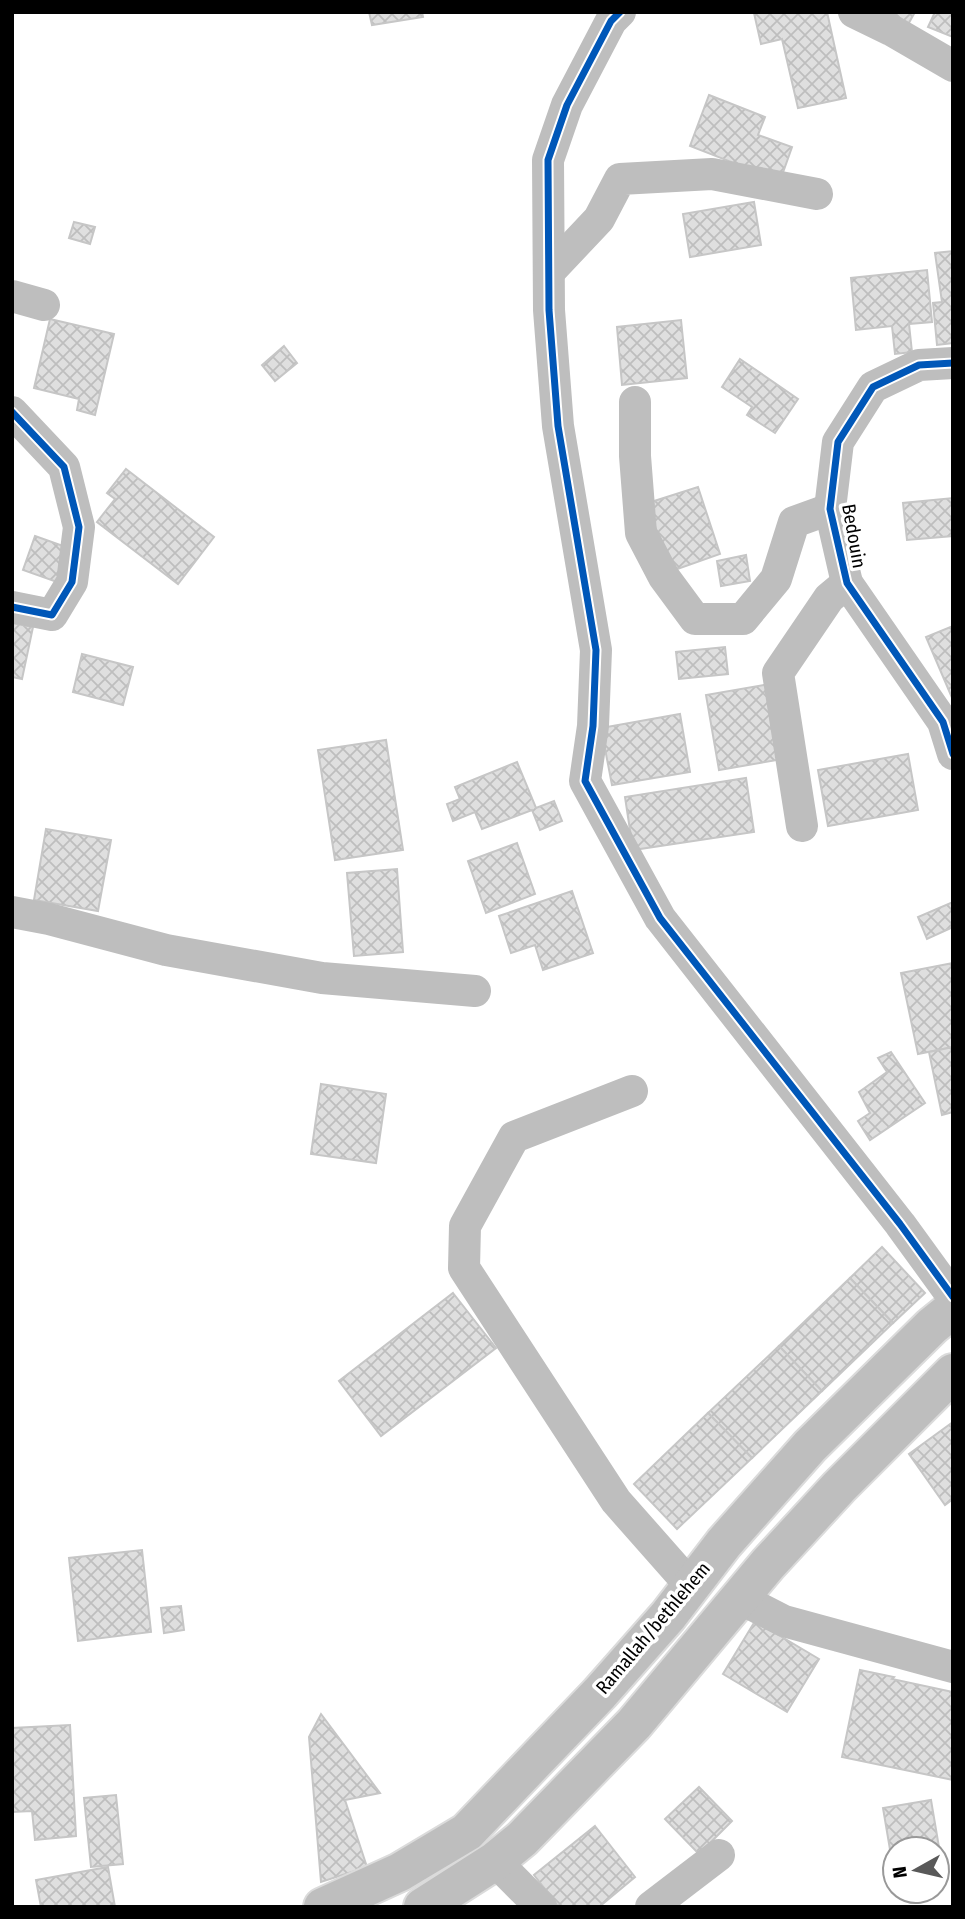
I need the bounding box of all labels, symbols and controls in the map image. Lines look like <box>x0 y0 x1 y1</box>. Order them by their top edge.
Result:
street label: Bedouin <box>837 502 871 570</box>
street label: Ramallah/bethlehem <box>591 1557 715 1699</box>
north arrow <box>881 1835 951 1905</box>
text: N <box>887 1865 912 1880</box>

